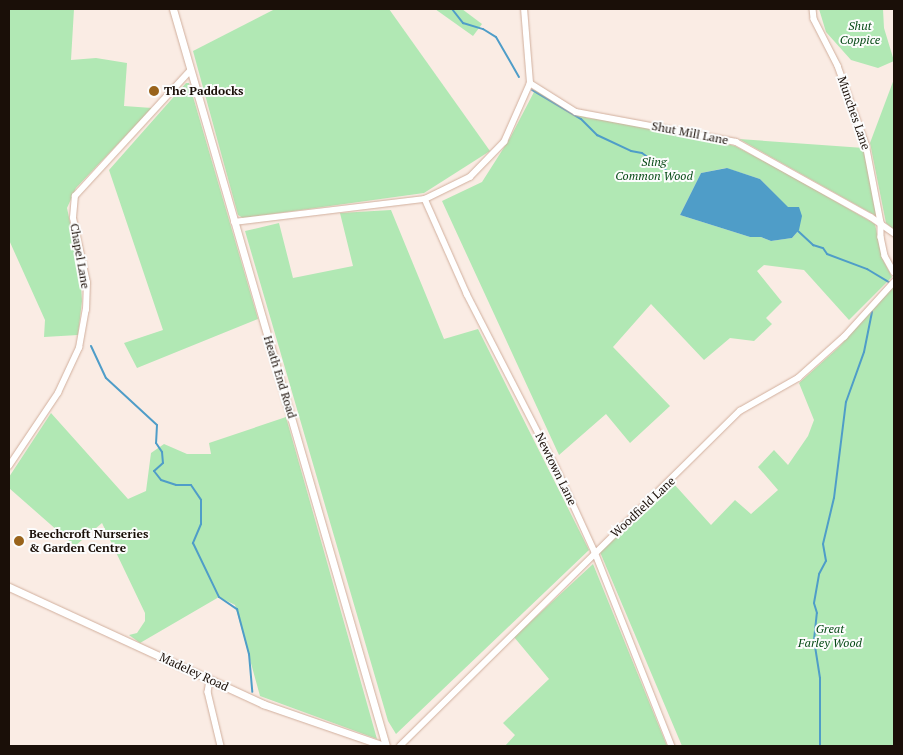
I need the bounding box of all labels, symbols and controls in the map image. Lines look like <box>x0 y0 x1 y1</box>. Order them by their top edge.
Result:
park label: Shut Coppice <box>840 19 880 47</box>
street label: Munches Lane <box>835 74 873 152</box>
place label: The Paddocks <box>164 84 243 98</box>
marker: The Paddocks <box>148 85 160 97</box>
street label: Shut Mill Lane <box>650 119 730 147</box>
park label: Sling Common Wood <box>615 155 693 183</box>
street label: Chapel Lane <box>67 222 93 290</box>
street label: Heath End Road <box>261 334 299 420</box>
street label: Newtown Lane <box>532 430 580 508</box>
street label: Woodfield Lane <box>608 474 678 540</box>
place label: Beechcroft Nurseries & Garden Centre <box>29 527 148 555</box>
marker: Beechcroft Nurseries & Garden Centre <box>13 535 25 547</box>
park label: Great Farley Wood <box>798 622 862 650</box>
street label: Madeley Road <box>157 650 231 694</box>

